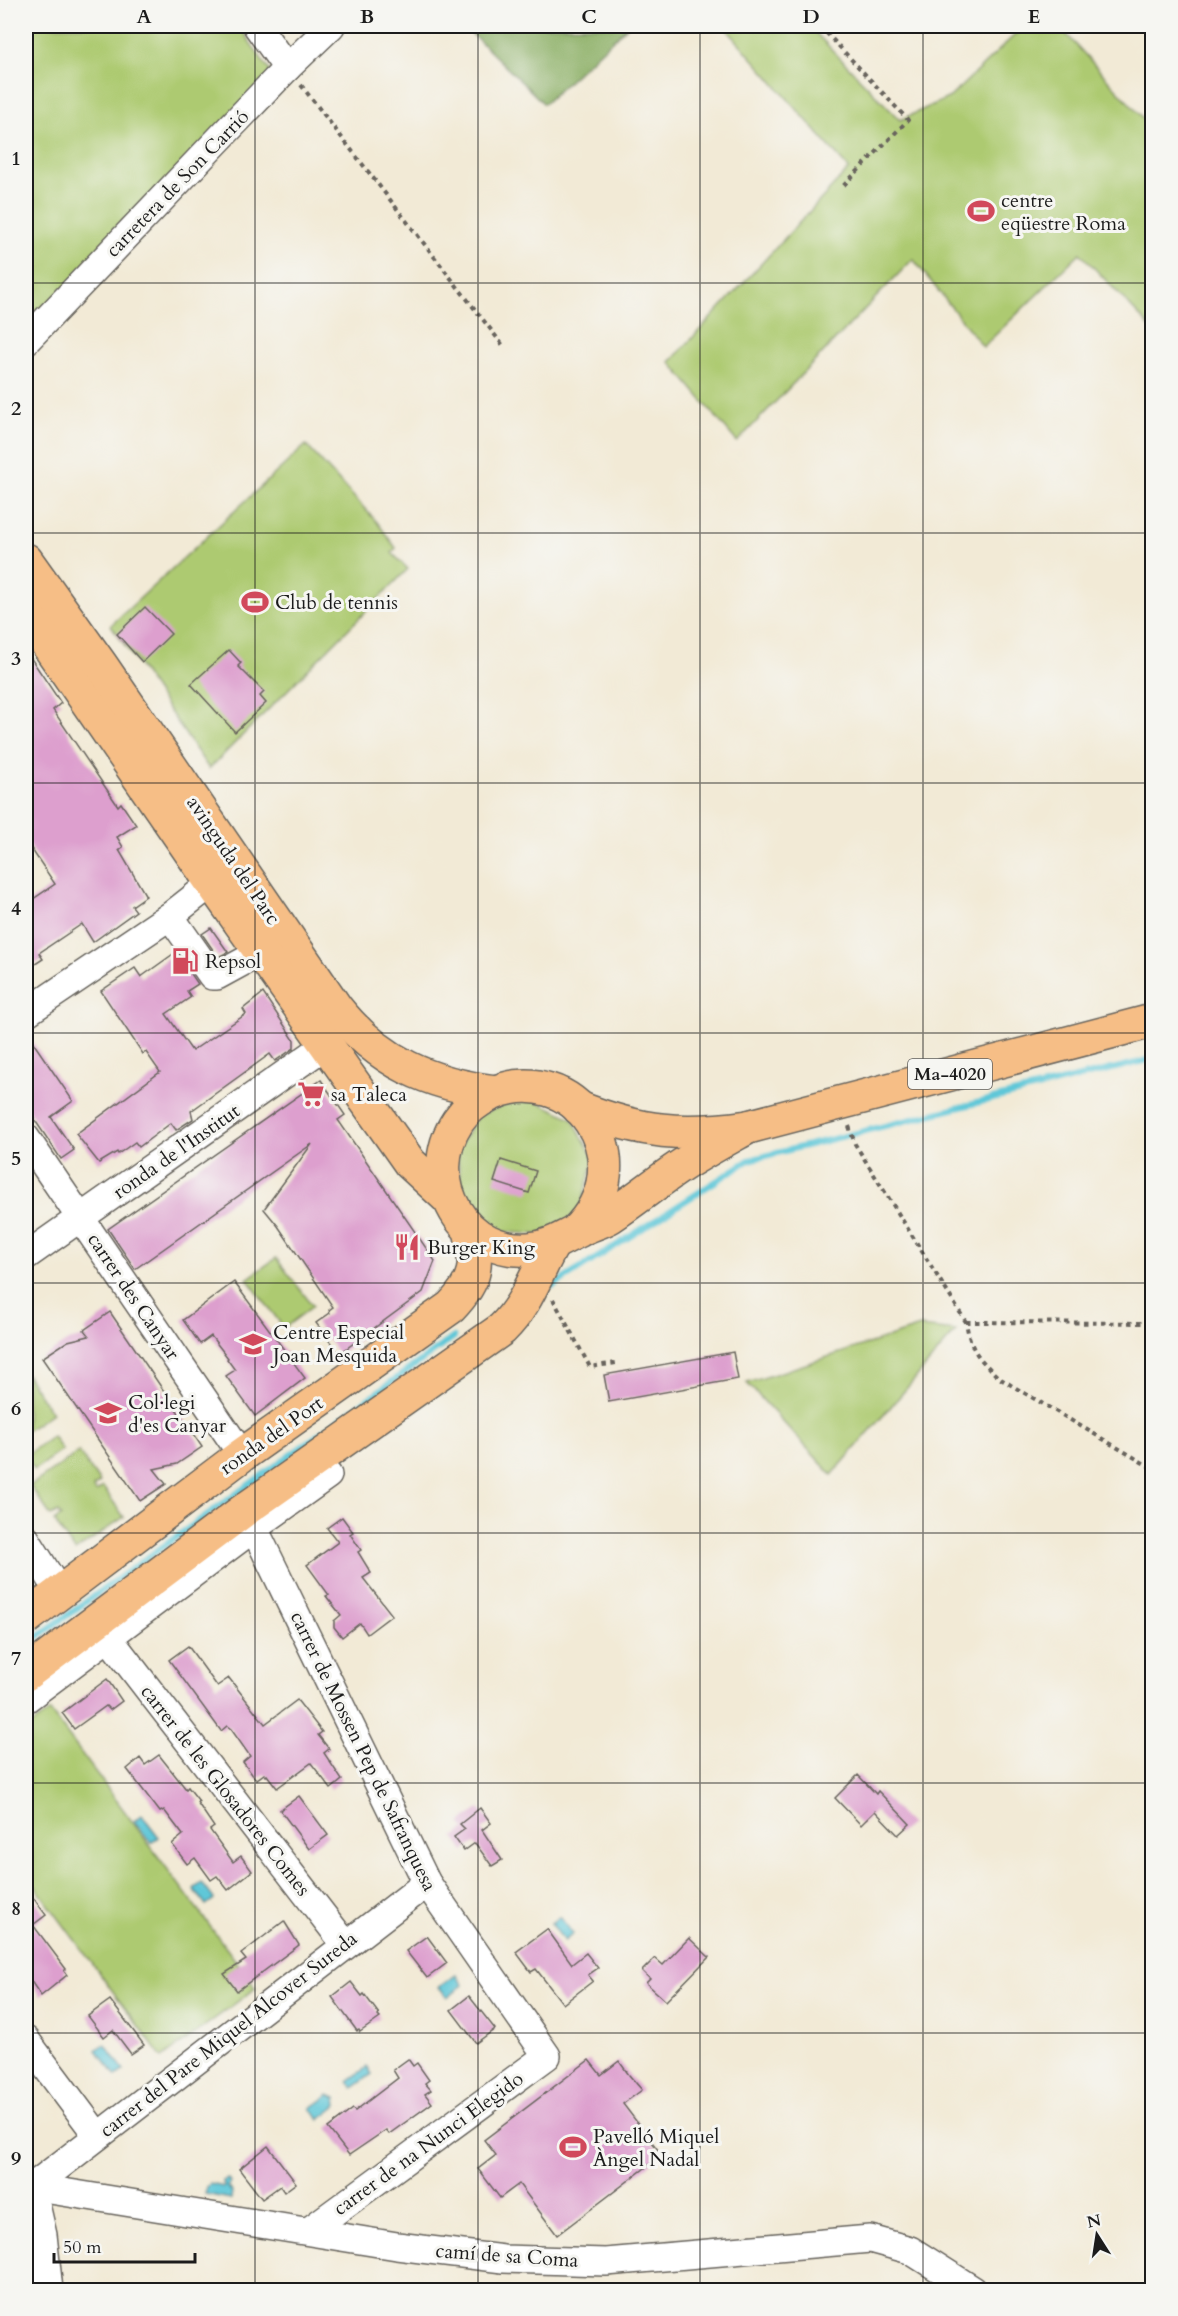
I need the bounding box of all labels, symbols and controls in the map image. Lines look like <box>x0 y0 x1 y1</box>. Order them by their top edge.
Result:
text: A <box>136 3 152 30</box>
text: B <box>360 3 374 30</box>
text: C <box>581 3 597 30</box>
text: D <box>802 3 820 30</box>
text: E <box>1028 3 1040 30</box>
street label: carretera de Son Carrió <box>100 103 255 263</box>
text: 1 <box>11 145 21 172</box>
place label: centre eqüestre Roma <box>1001 187 1126 237</box>
sports icon: centre eqüestre Roma <box>966 196 996 226</box>
text: 2 <box>11 395 21 422</box>
sports icon: Club de tennis <box>240 587 270 617</box>
place label: Club de tennis <box>275 589 398 616</box>
text: 3 <box>11 645 21 672</box>
street label: avinguda del Parc <box>181 791 287 930</box>
text: 4 <box>11 895 21 922</box>
fuel station icon: Repsol <box>170 946 200 976</box>
place label: Repsol <box>205 948 261 975</box>
road number: Ma-4020 <box>908 1059 992 1089</box>
supermarket icon: sa Taleca <box>296 1079 326 1109</box>
place label: sa Taleca <box>331 1081 407 1108</box>
street label: ronda de l'Institut <box>107 1097 246 1205</box>
text: 5 <box>11 1145 21 1172</box>
street label: carrer des Canyar <box>81 1228 186 1366</box>
restaurant icon: Burger King <box>392 1232 422 1262</box>
place label: Burger King <box>427 1234 536 1261</box>
place label: Centre Especial Joan Mesquida <box>270 1319 404 1369</box>
school or university icon: Centre Especial Joan Mesquida <box>238 1329 268 1359</box>
place label: Col·legi d'es Canyar <box>128 1389 227 1439</box>
street label: ronda del Port <box>214 1389 329 1481</box>
text: 6 <box>11 1395 21 1422</box>
school or university icon: Col·legi d'es Canyar <box>93 1398 123 1428</box>
street label: carrer de Mossen Pep de Safranquesa <box>284 1607 443 1896</box>
text: 7 <box>11 1645 21 1672</box>
street label: carrer de les Glosadores Comes <box>135 1679 317 1902</box>
text: 8 <box>11 1895 21 1922</box>
street label: carrer del Pare Miquel Alcover Sureda <box>94 1925 363 2144</box>
street label: carrer de na Nunci Elegido <box>328 2065 529 2222</box>
place label: Pavelló Miquel Àngel Nadal <box>593 2123 719 2173</box>
sports icon: Pavelló Miquel Àngel Nadal <box>558 2132 588 2162</box>
text: 9 <box>11 2145 21 2172</box>
north arrow <box>1067 2205 1127 2265</box>
text: N <box>1085 2209 1103 2234</box>
scale bar <box>54 2226 195 2264</box>
text: 50 m <box>63 2235 102 2260</box>
street label: camí de sa Coma <box>435 2237 580 2274</box>

